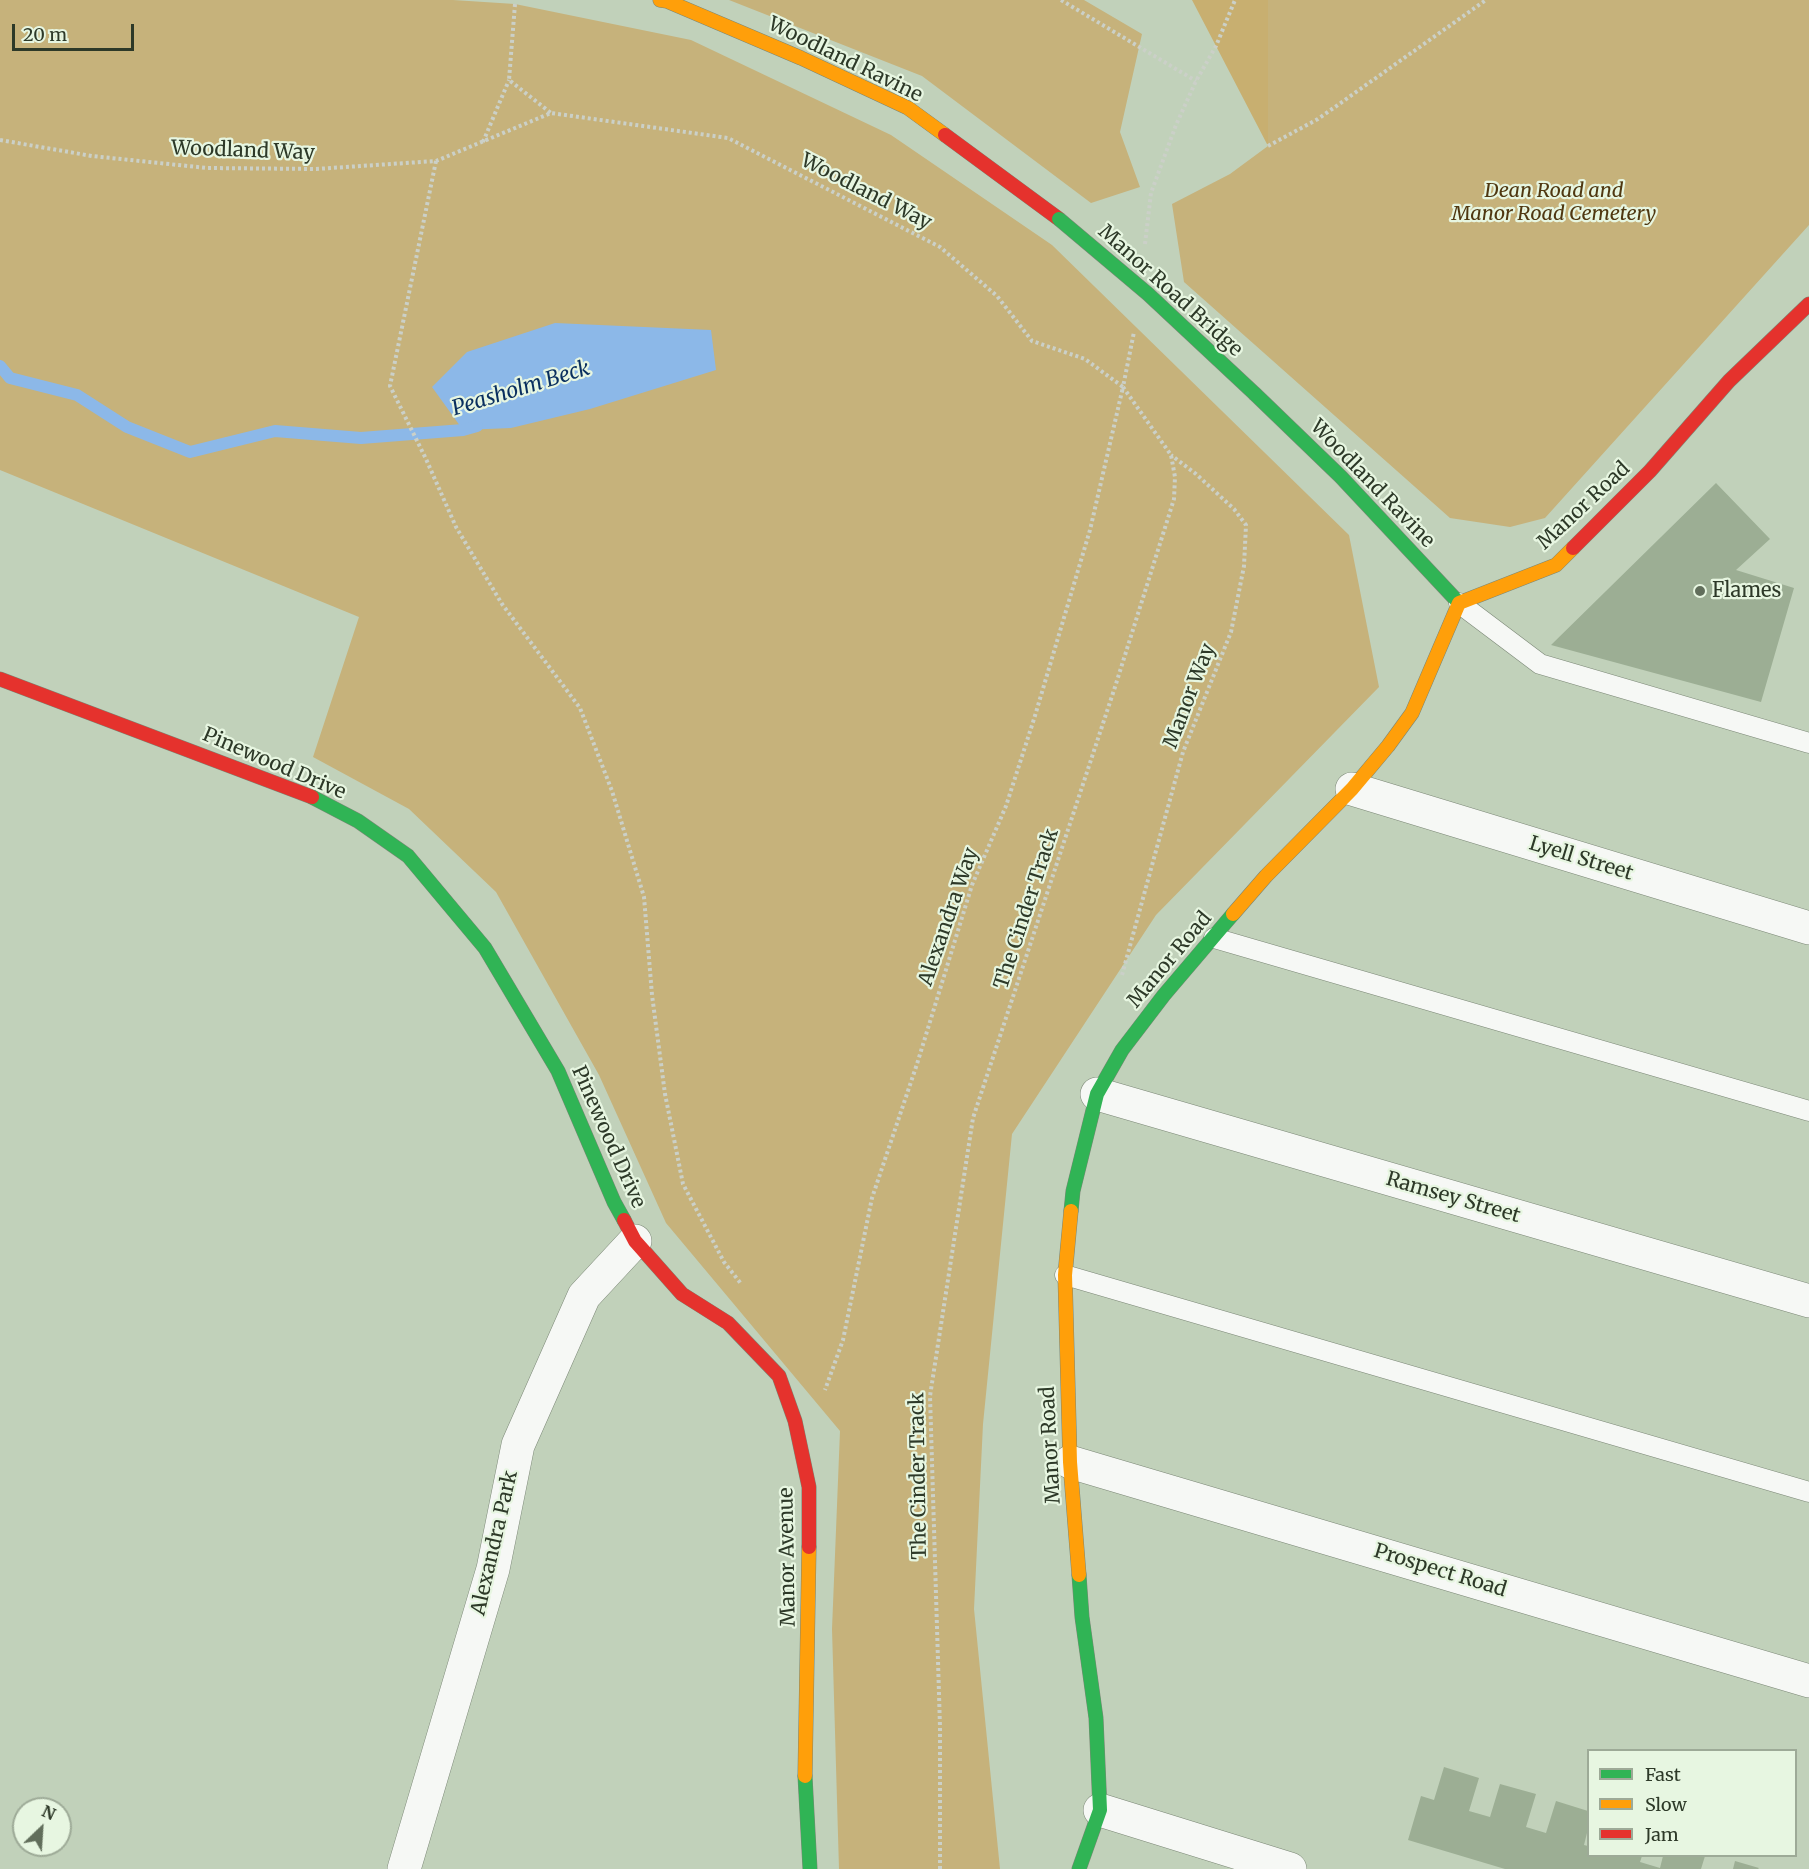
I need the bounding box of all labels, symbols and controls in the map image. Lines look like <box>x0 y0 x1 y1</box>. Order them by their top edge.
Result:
scale bar <box>15 12 136 50</box>
street label: Woodland Ravine <box>764 12 926 108</box>
text: 20 m <box>23 23 67 46</box>
street label: Woodland Way <box>171 137 315 165</box>
street label: Woodland Way <box>797 149 935 235</box>
park label: Dean Road and Manor Road Cemetery <box>1452 179 1656 226</box>
street label: Manor Road Bridge <box>1093 220 1247 362</box>
water label: Peasholm Beck <box>449 356 593 422</box>
street label: Woodland Ravine <box>1305 415 1439 553</box>
street label: Manor Road <box>1533 457 1635 555</box>
place label: Flames <box>1712 579 1781 603</box>
marker: Flames <box>1693 584 1707 598</box>
street label: Manor Way <box>1159 640 1221 752</box>
street label: Pinewood Drive <box>199 723 349 805</box>
street label: The Cinder Track <box>990 826 1064 992</box>
street label: Lyell Street <box>1526 832 1636 886</box>
street label: Alexandra Way <box>914 845 984 989</box>
street label: Manor Road <box>1123 907 1217 1013</box>
street label: Pinewood Drive <box>566 1062 650 1212</box>
street label: Ramsey Street <box>1383 1167 1523 1229</box>
street label: Manor Road <box>1036 1386 1066 1504</box>
street label: The Cinder Track <box>906 1392 932 1560</box>
street label: Alexandra Park <box>467 1468 523 1618</box>
street label: Manor Avenue <box>775 1487 801 1627</box>
street label: Prospect Road <box>1371 1539 1509 1603</box>
legend <box>1587 1749 1797 1857</box>
text: Fast <box>1645 1763 1681 1786</box>
text: Slow <box>1645 1793 1687 1816</box>
north arrow <box>12 1797 72 1857</box>
text: N <box>39 1801 59 1824</box>
text: Jam <box>1645 1823 1679 1846</box>

